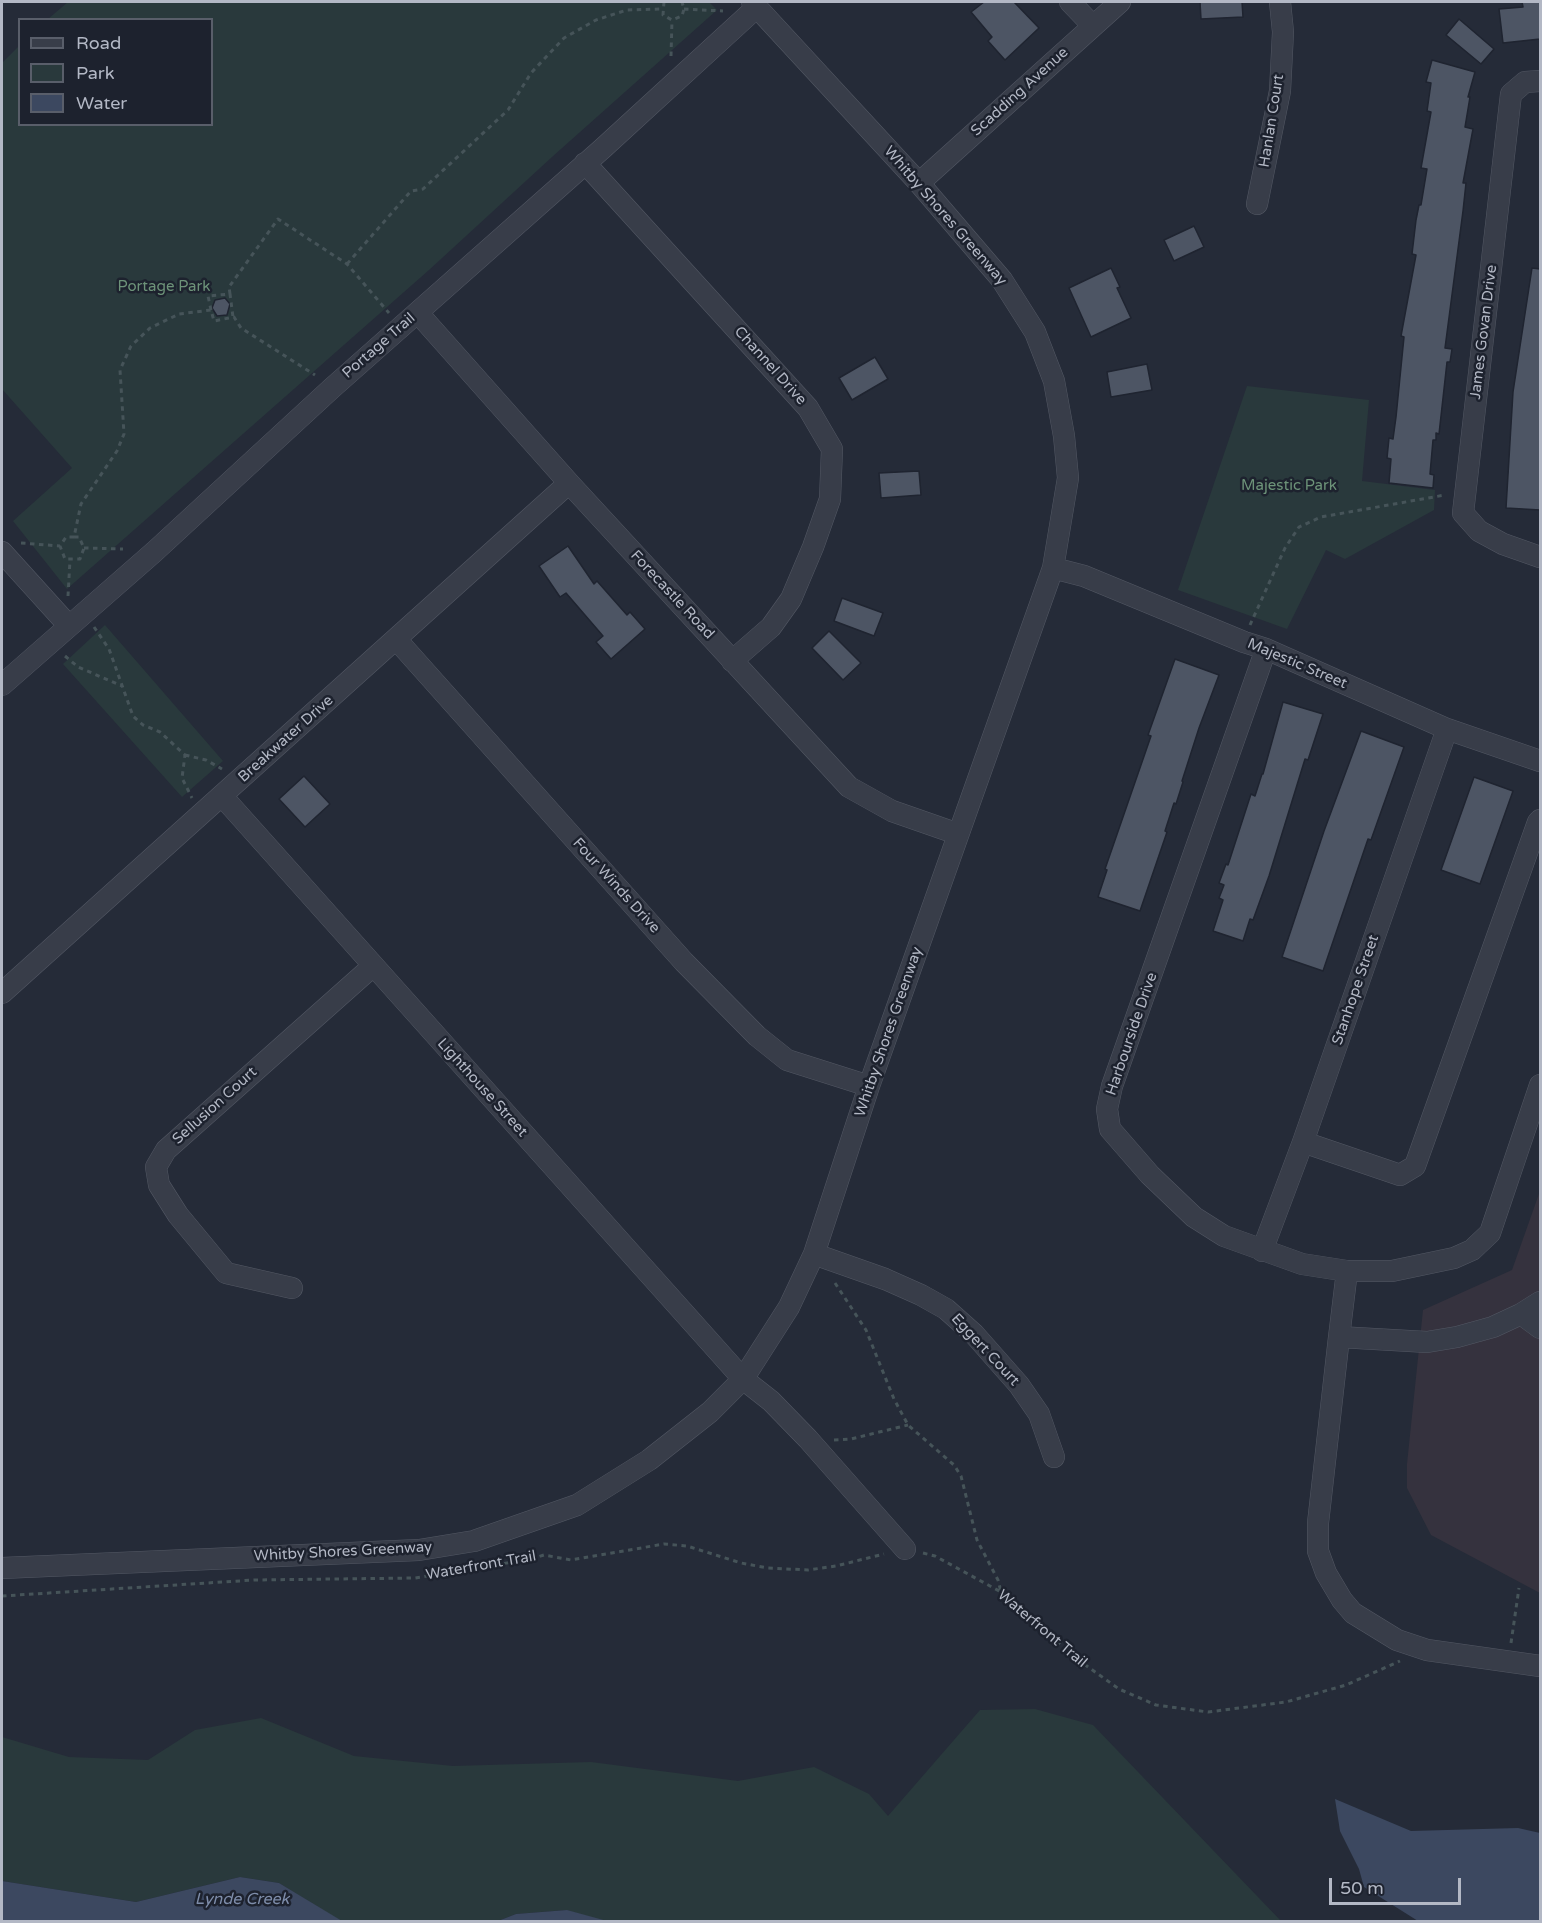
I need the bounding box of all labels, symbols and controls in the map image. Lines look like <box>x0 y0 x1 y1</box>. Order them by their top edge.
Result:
legend <box>18 18 213 126</box>
text: Road <box>76 32 121 54</box>
street label: Scadding Avenue <box>968 44 1072 140</box>
text: Park <box>76 62 114 84</box>
street label: Hanlan Court <box>1256 73 1288 169</box>
text: Water <box>76 92 127 114</box>
street label: Whitby Shores Greenway <box>880 143 1010 289</box>
street label: James Govan Drive <box>1467 264 1501 400</box>
park label: Portage Park <box>118 278 210 296</box>
street label: Portage Trail <box>339 309 419 383</box>
street label: Channel Drive <box>730 323 810 409</box>
park label: Majestic Park <box>1241 477 1337 495</box>
street label: Forecastle Road <box>626 547 718 643</box>
street label: Majestic Street <box>1244 635 1350 693</box>
street label: Breakwater Drive <box>235 692 337 786</box>
street label: Four Winds Drive <box>569 835 663 937</box>
street label: Stanhope Street <box>1329 933 1383 1047</box>
street label: Whitby Shores Greenway <box>851 945 927 1119</box>
street label: Harbourside Drive <box>1103 970 1161 1098</box>
street label: Lighthouse Street <box>433 1035 531 1141</box>
street label: Sellusion Court <box>169 1063 261 1149</box>
street label: Eggert Court <box>947 1310 1023 1390</box>
street label: Whitby Shores Greenway <box>253 1538 433 1566</box>
street label: Waterfront Trail <box>425 1547 537 1585</box>
street label: Waterfront Trail <box>994 1586 1090 1672</box>
scale bar <box>1332 1866 1464 1904</box>
text: 50 m <box>1340 1877 1384 1899</box>
water label: Lynde Creek <box>195 1890 289 1910</box>

